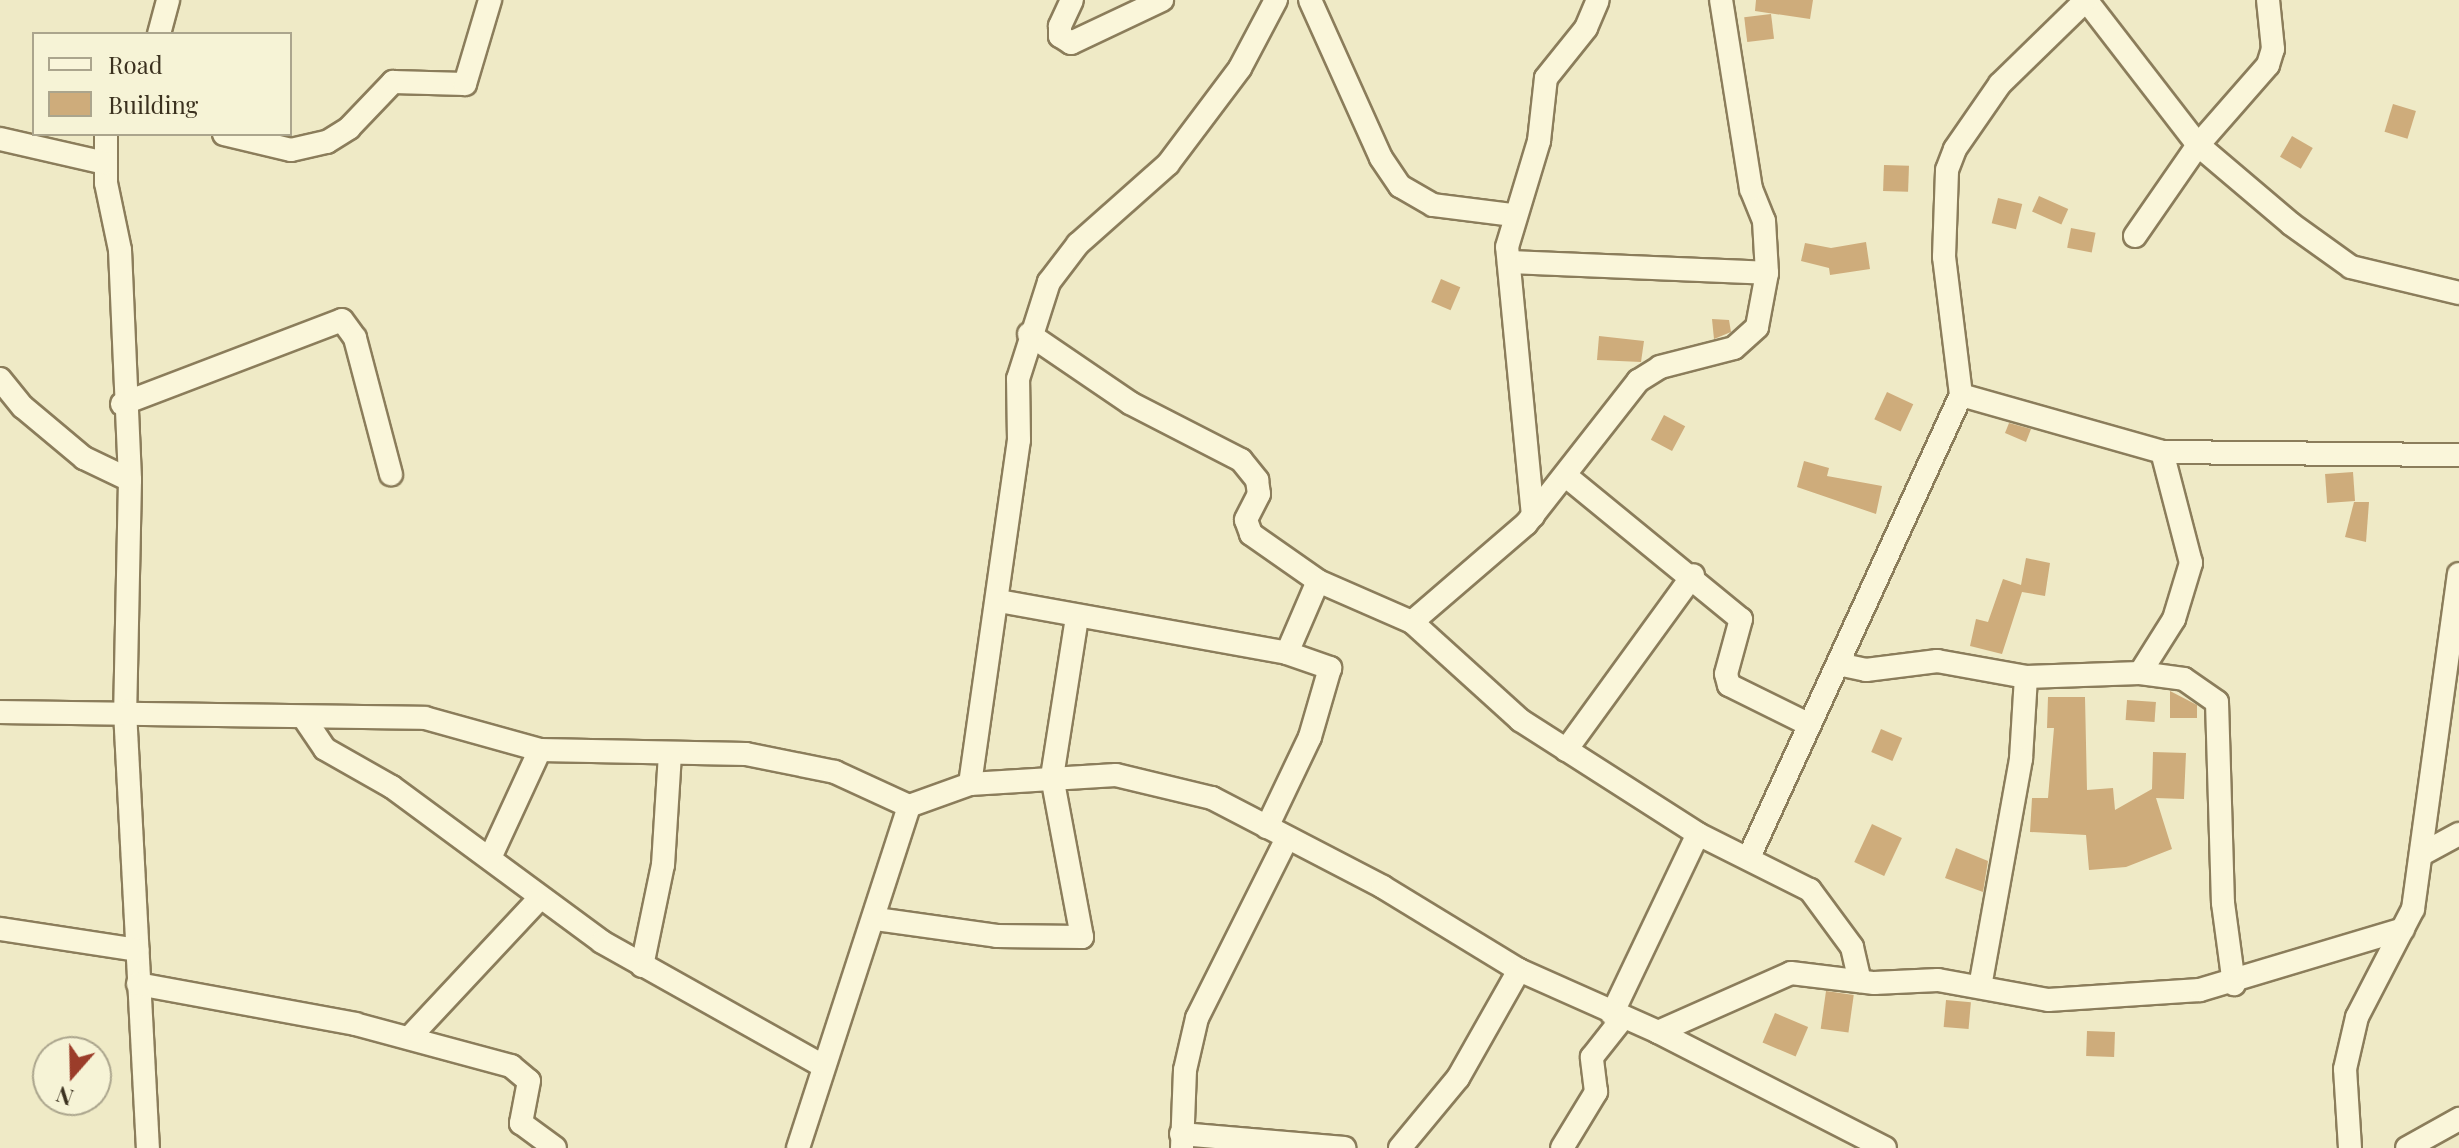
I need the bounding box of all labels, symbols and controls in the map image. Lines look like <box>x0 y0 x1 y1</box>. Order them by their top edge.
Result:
legend <box>32 32 292 136</box>
text: Road <box>108 48 163 80</box>
text: Building <box>108 88 198 120</box>
north arrow <box>32 1036 112 1116</box>
text: N <box>52 1080 77 1113</box>

